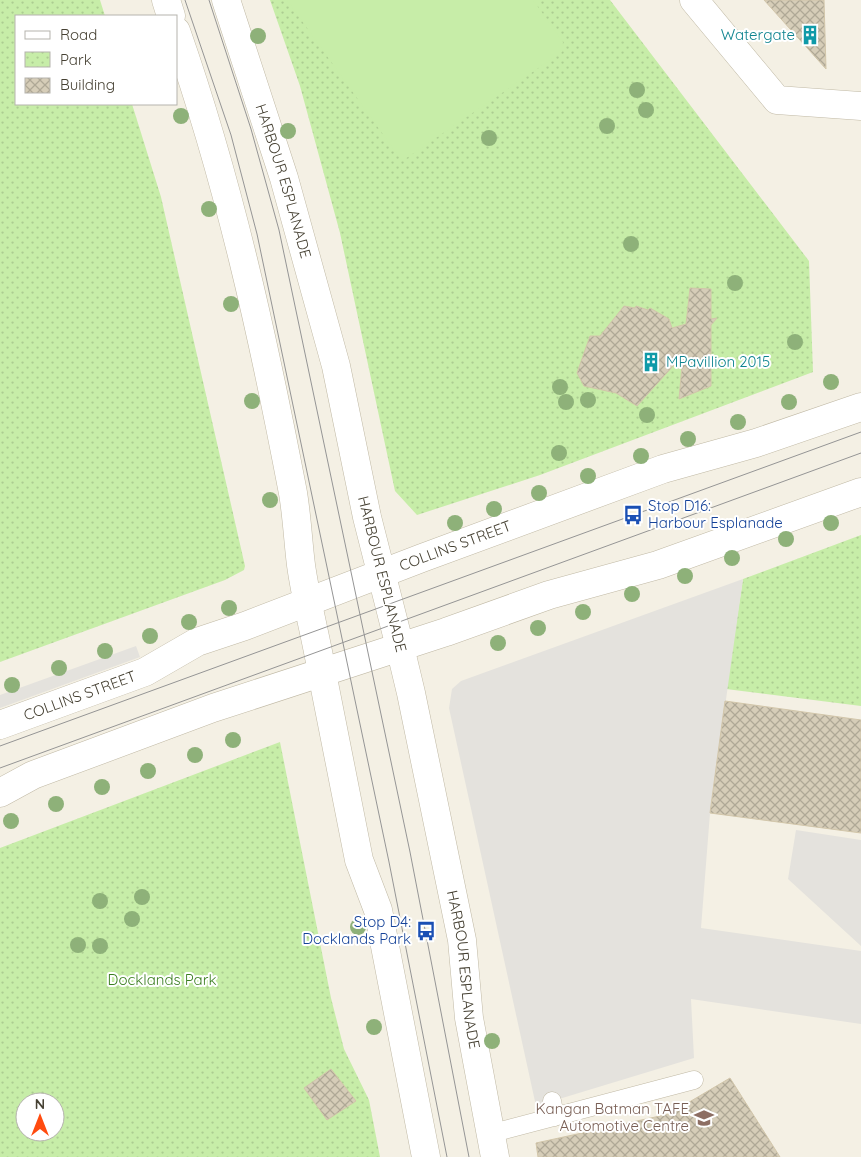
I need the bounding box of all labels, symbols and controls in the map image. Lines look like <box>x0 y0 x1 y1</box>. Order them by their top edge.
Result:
legend <box>15 15 178 105</box>
building icon: Watergate <box>799 24 821 46</box>
text: Road <box>60 25 97 44</box>
place label: Watergate <box>721 25 795 44</box>
text: Park <box>60 50 92 69</box>
text: Building <box>60 75 115 94</box>
street label: HARBOUR ESPLANADE <box>251 101 316 260</box>
building icon: MPavillion 2015 <box>640 351 662 373</box>
place label: MPavillion 2015 <box>666 352 770 371</box>
street label: HARBOUR ESPLANADE <box>354 494 411 654</box>
place label: Stop D16: Harbour Esplanade <box>648 496 783 532</box>
bus stop icon: Stop D16: Harbour Esplanade <box>622 504 644 526</box>
street label: COLLINS STREET <box>396 516 514 575</box>
street label: COLLINS STREET <box>21 666 138 725</box>
street label: HARBOUR ESPLANADE <box>443 888 485 1050</box>
place label: Stop D4: Docklands Park <box>302 912 411 948</box>
bus stop icon: Stop D4: Docklands Park <box>415 920 437 942</box>
park label: Docklands Park <box>108 970 216 989</box>
north arrow <box>15 1092 65 1142</box>
text: N <box>35 1095 45 1113</box>
place label: Kangan Batman TAFE Automotive Centre <box>535 1099 689 1135</box>
school or university icon: Kangan Batman TAFE Automotive Centre <box>693 1107 715 1129</box>

